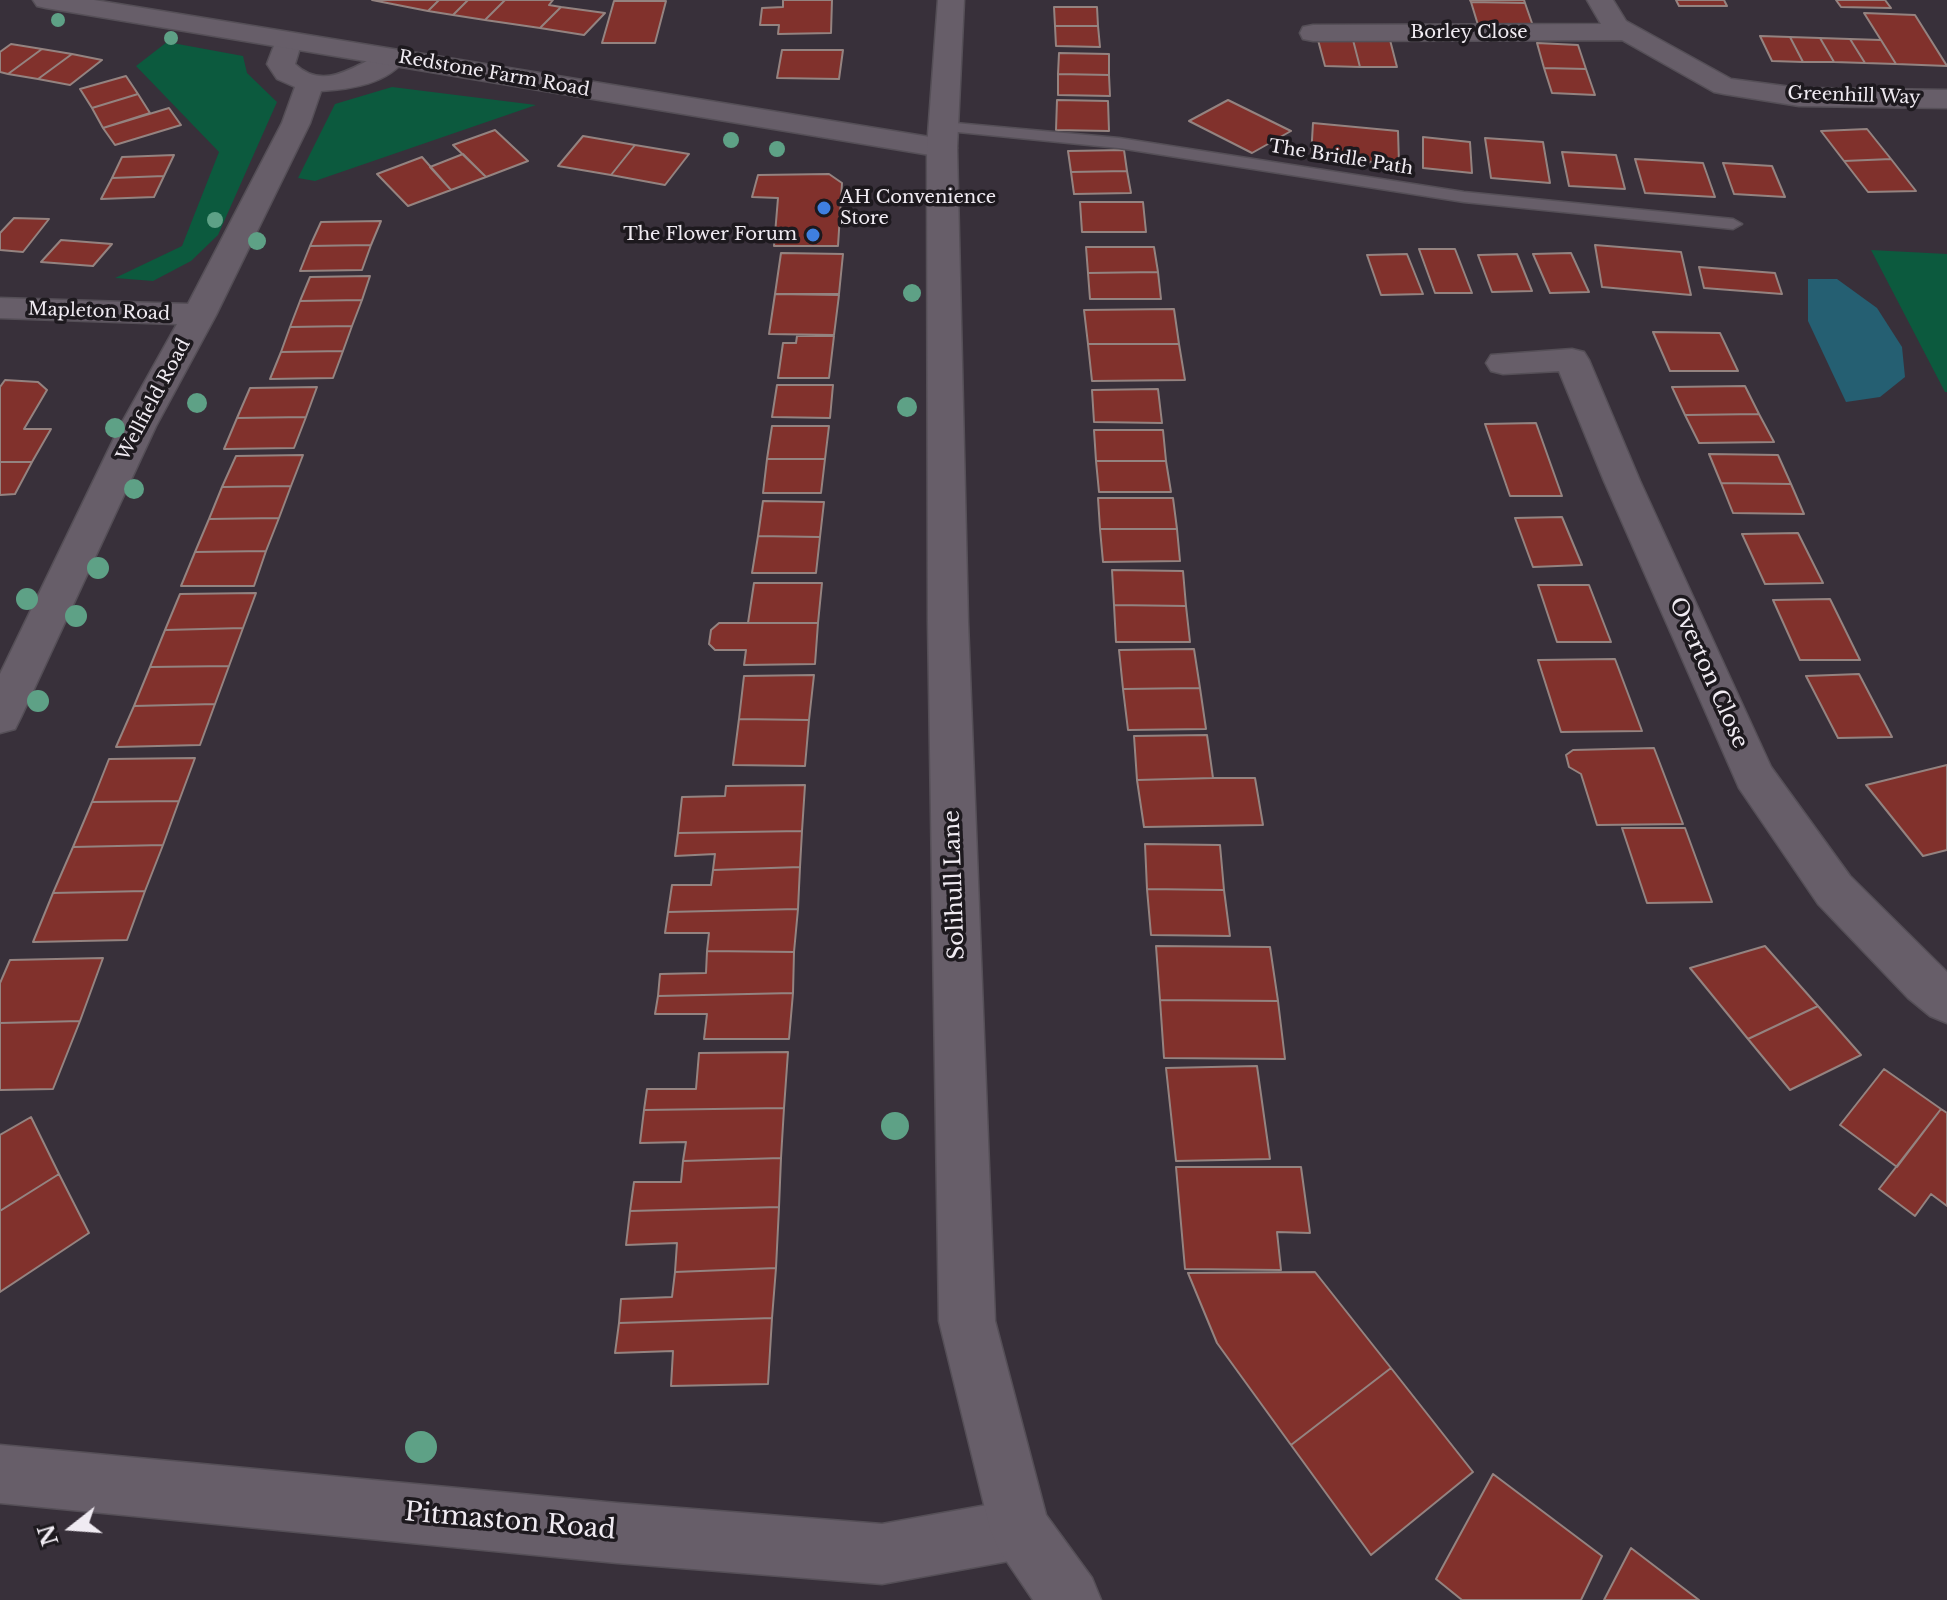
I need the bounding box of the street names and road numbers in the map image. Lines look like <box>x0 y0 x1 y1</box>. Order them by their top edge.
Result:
street label: Borley Close <box>1410 22 1528 44</box>
street label: Redstone Farm Road <box>397 47 591 101</box>
street label: Greenhill Way <box>1787 83 1921 109</box>
street label: The Bridle Path <box>1267 136 1415 180</box>
street label: Mapleton Road <box>28 299 170 325</box>
street label: Wellfield Road <box>113 335 195 465</box>
street label: Overton Close <box>1663 593 1753 753</box>
street label: Solihull Lane <box>939 810 971 960</box>
street label: Pitmaston Road <box>403 1497 617 1547</box>

